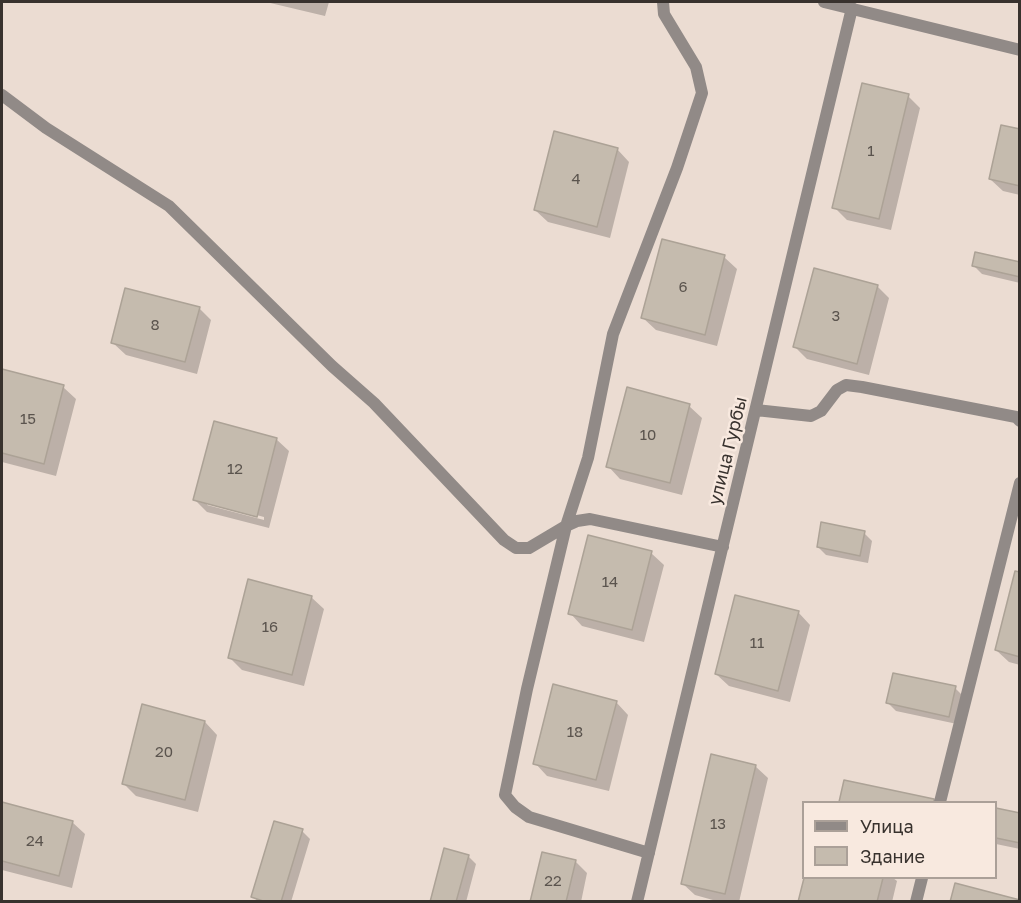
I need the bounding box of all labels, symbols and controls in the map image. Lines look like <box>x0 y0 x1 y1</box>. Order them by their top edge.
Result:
house number: 1 <box>867 142 875 160</box>
house number: 4 <box>571 170 581 188</box>
house number: 6 <box>678 278 688 296</box>
house number: 3 <box>832 307 840 325</box>
house number: 8 <box>150 316 160 334</box>
street label: улица Гурбы <box>704 395 752 507</box>
house number: 15 <box>20 410 36 428</box>
house number: 10 <box>640 426 656 444</box>
house number: 12 <box>227 460 243 478</box>
house number: 14 <box>602 573 618 591</box>
house number: 16 <box>262 618 278 636</box>
house number: 11 <box>750 634 764 652</box>
house number: 18 <box>567 723 583 741</box>
house number: 20 <box>155 743 173 761</box>
legend <box>802 801 997 879</box>
house number: 13 <box>710 815 726 833</box>
text: Улица <box>860 815 914 837</box>
house number: 24 <box>26 832 44 850</box>
text: Здание <box>860 845 925 867</box>
house number: 22 <box>544 872 562 890</box>

